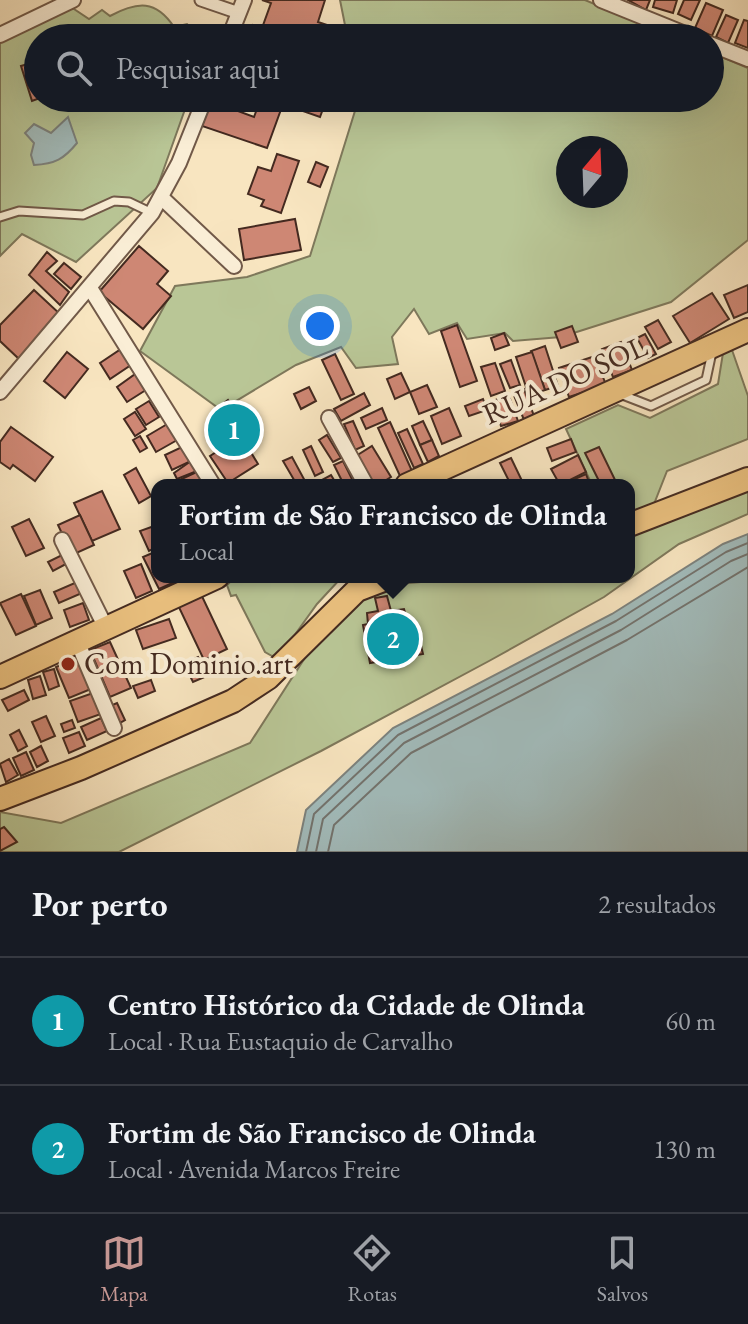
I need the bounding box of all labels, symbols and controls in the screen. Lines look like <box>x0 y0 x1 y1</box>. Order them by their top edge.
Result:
search box <box>24 24 724 112</box>
icon: search <box>52 46 96 90</box>
text: Pesquisar aqui <box>116 49 280 88</box>
north arrow <box>556 136 628 208</box>
your location <box>300 306 340 346</box>
street label: RUA DO SOL <box>476 326 654 433</box>
pin: 1 <box>208 400 260 460</box>
popup <box>151 479 635 583</box>
text: Fortim de São Francisco de Olinda <box>179 495 607 534</box>
text: Local <box>179 534 234 568</box>
pin: 2 <box>367 609 419 669</box>
place label: Com Dominio.art <box>84 644 293 683</box>
marker: Com Dominio.art <box>59 655 77 673</box>
text: Por perto <box>32 882 168 926</box>
text: 2 resultados <box>598 887 716 921</box>
text: Centro Histórico da Cidade de Olinda <box>108 985 585 1024</box>
text: 1 <box>51 1004 65 1038</box>
text: 60 m <box>666 1004 716 1038</box>
text: Local · Rua Eustaquio de Carvalho <box>108 1024 453 1058</box>
text: Fortim de São Francisco de Olinda <box>108 1113 536 1152</box>
text: 2 <box>51 1132 65 1166</box>
text: 130 m <box>653 1132 716 1166</box>
text: Local · Avenida Marcos Freire <box>108 1152 400 1186</box>
tab: Mapa <box>100 1231 148 1308</box>
tab: Rotas <box>348 1231 397 1308</box>
tab: Salvos <box>597 1231 648 1308</box>

